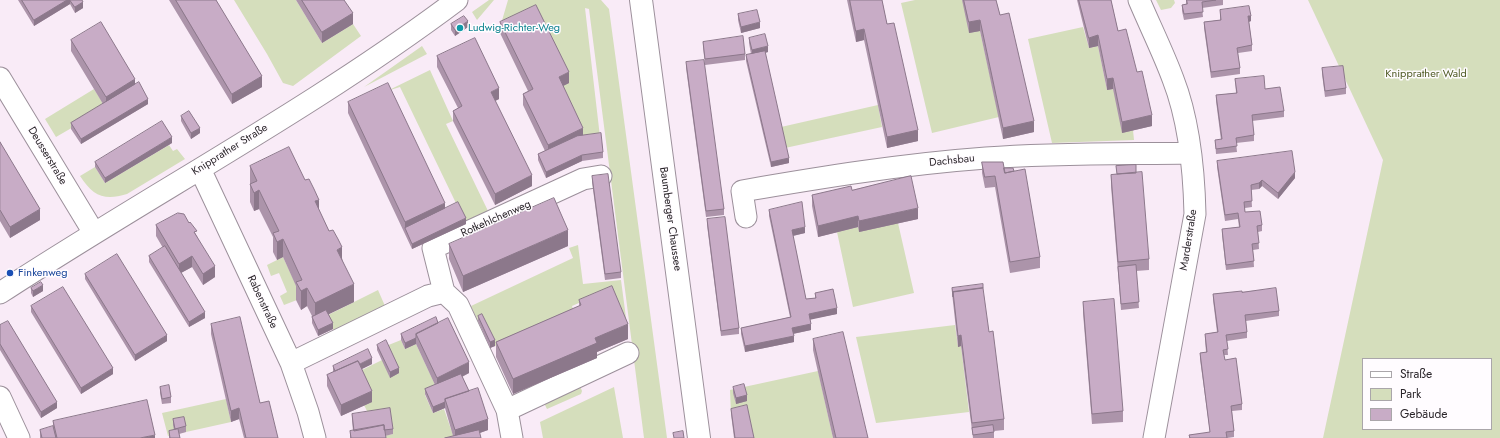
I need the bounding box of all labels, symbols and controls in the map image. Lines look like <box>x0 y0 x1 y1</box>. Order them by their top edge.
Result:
place label: Ludwig-Richter-Weg <box>468 21 560 35</box>
marker: Ludwig-Richter-Weg <box>455 23 465 33</box>
park label: Knipprather Wald <box>1385 67 1467 81</box>
street label: Knipprather Straße <box>190 121 270 179</box>
street label: Deusserstraße <box>25 125 69 187</box>
street label: Dachsbau <box>929 152 975 170</box>
street label: Baumberger Chaussee <box>656 166 684 272</box>
street label: Rotkehlchenweg <box>459 198 533 240</box>
street label: Marderstraße <box>1178 208 1200 272</box>
place label: Finkenweg <box>18 266 67 280</box>
marker: Finkenweg <box>5 268 15 278</box>
street label: Rabenstraße <box>244 273 280 331</box>
legend <box>1362 358 1492 430</box>
text: Straße <box>1400 365 1432 383</box>
text: Park <box>1400 385 1421 403</box>
text: Gebäude <box>1400 405 1447 423</box>

